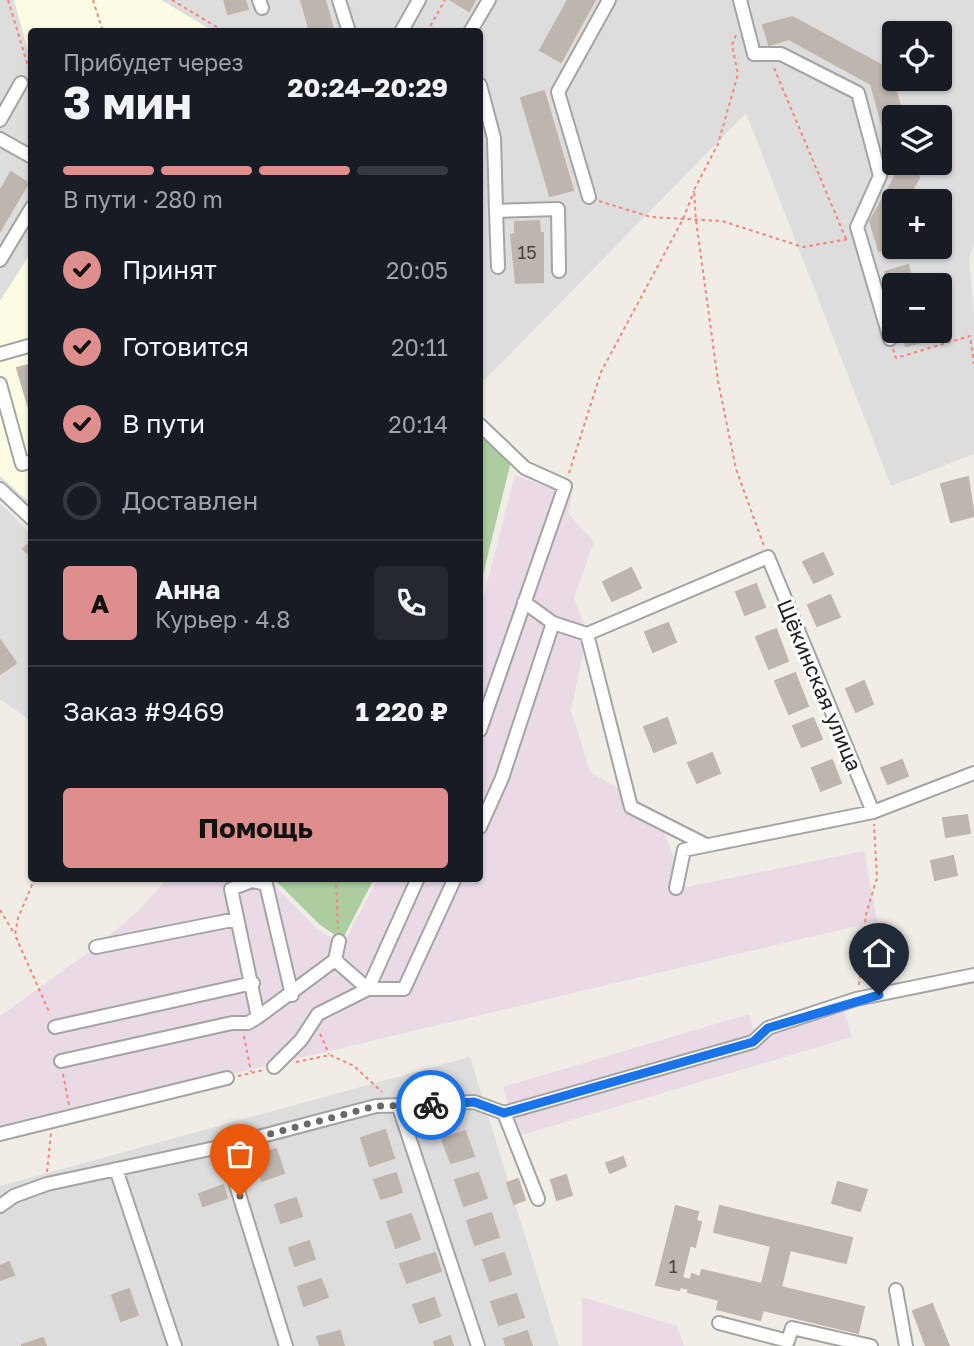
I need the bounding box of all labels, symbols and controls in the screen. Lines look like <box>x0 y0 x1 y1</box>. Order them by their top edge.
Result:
map controls <box>882 21 952 343</box>
button: locate <box>882 21 952 91</box>
text: Прибудет через <box>63 48 244 76</box>
text: 20:24–20:29 <box>288 72 448 103</box>
text: 3 мин <box>63 74 192 129</box>
button: layers <box>882 105 952 175</box>
text: В пути · 280 m <box>63 185 223 213</box>
button: + <box>882 189 952 259</box>
house number: 15 <box>517 241 537 263</box>
icon: check <box>63 251 101 289</box>
text: Принят <box>122 254 217 285</box>
text: 20:05 <box>386 256 448 284</box>
button: − <box>882 273 952 343</box>
icon: check <box>63 328 101 366</box>
text: Готовится <box>122 331 249 362</box>
text: 20:11 <box>391 333 448 361</box>
icon: check <box>63 405 101 443</box>
text: В пути <box>122 408 205 439</box>
text: 20:14 <box>388 410 448 438</box>
text: Доставлен <box>122 485 258 516</box>
button: phone <box>374 566 448 640</box>
text: Анна <box>155 574 220 605</box>
text: А <box>91 588 109 619</box>
street label: Щёкинская улица <box>772 595 868 775</box>
text: Курьер · 4.8 <box>155 605 290 633</box>
text: Заказ #9469 <box>63 696 225 727</box>
text: 1 220 ₽ <box>355 696 448 727</box>
button: Помощь <box>63 788 448 868</box>
pin <box>849 923 909 995</box>
icon: home <box>860 934 898 972</box>
courier <box>396 1070 466 1140</box>
icon: bike <box>412 1086 450 1124</box>
pin <box>210 1124 270 1196</box>
icon: bag <box>221 1135 259 1173</box>
house number: 1 <box>669 1255 678 1277</box>

